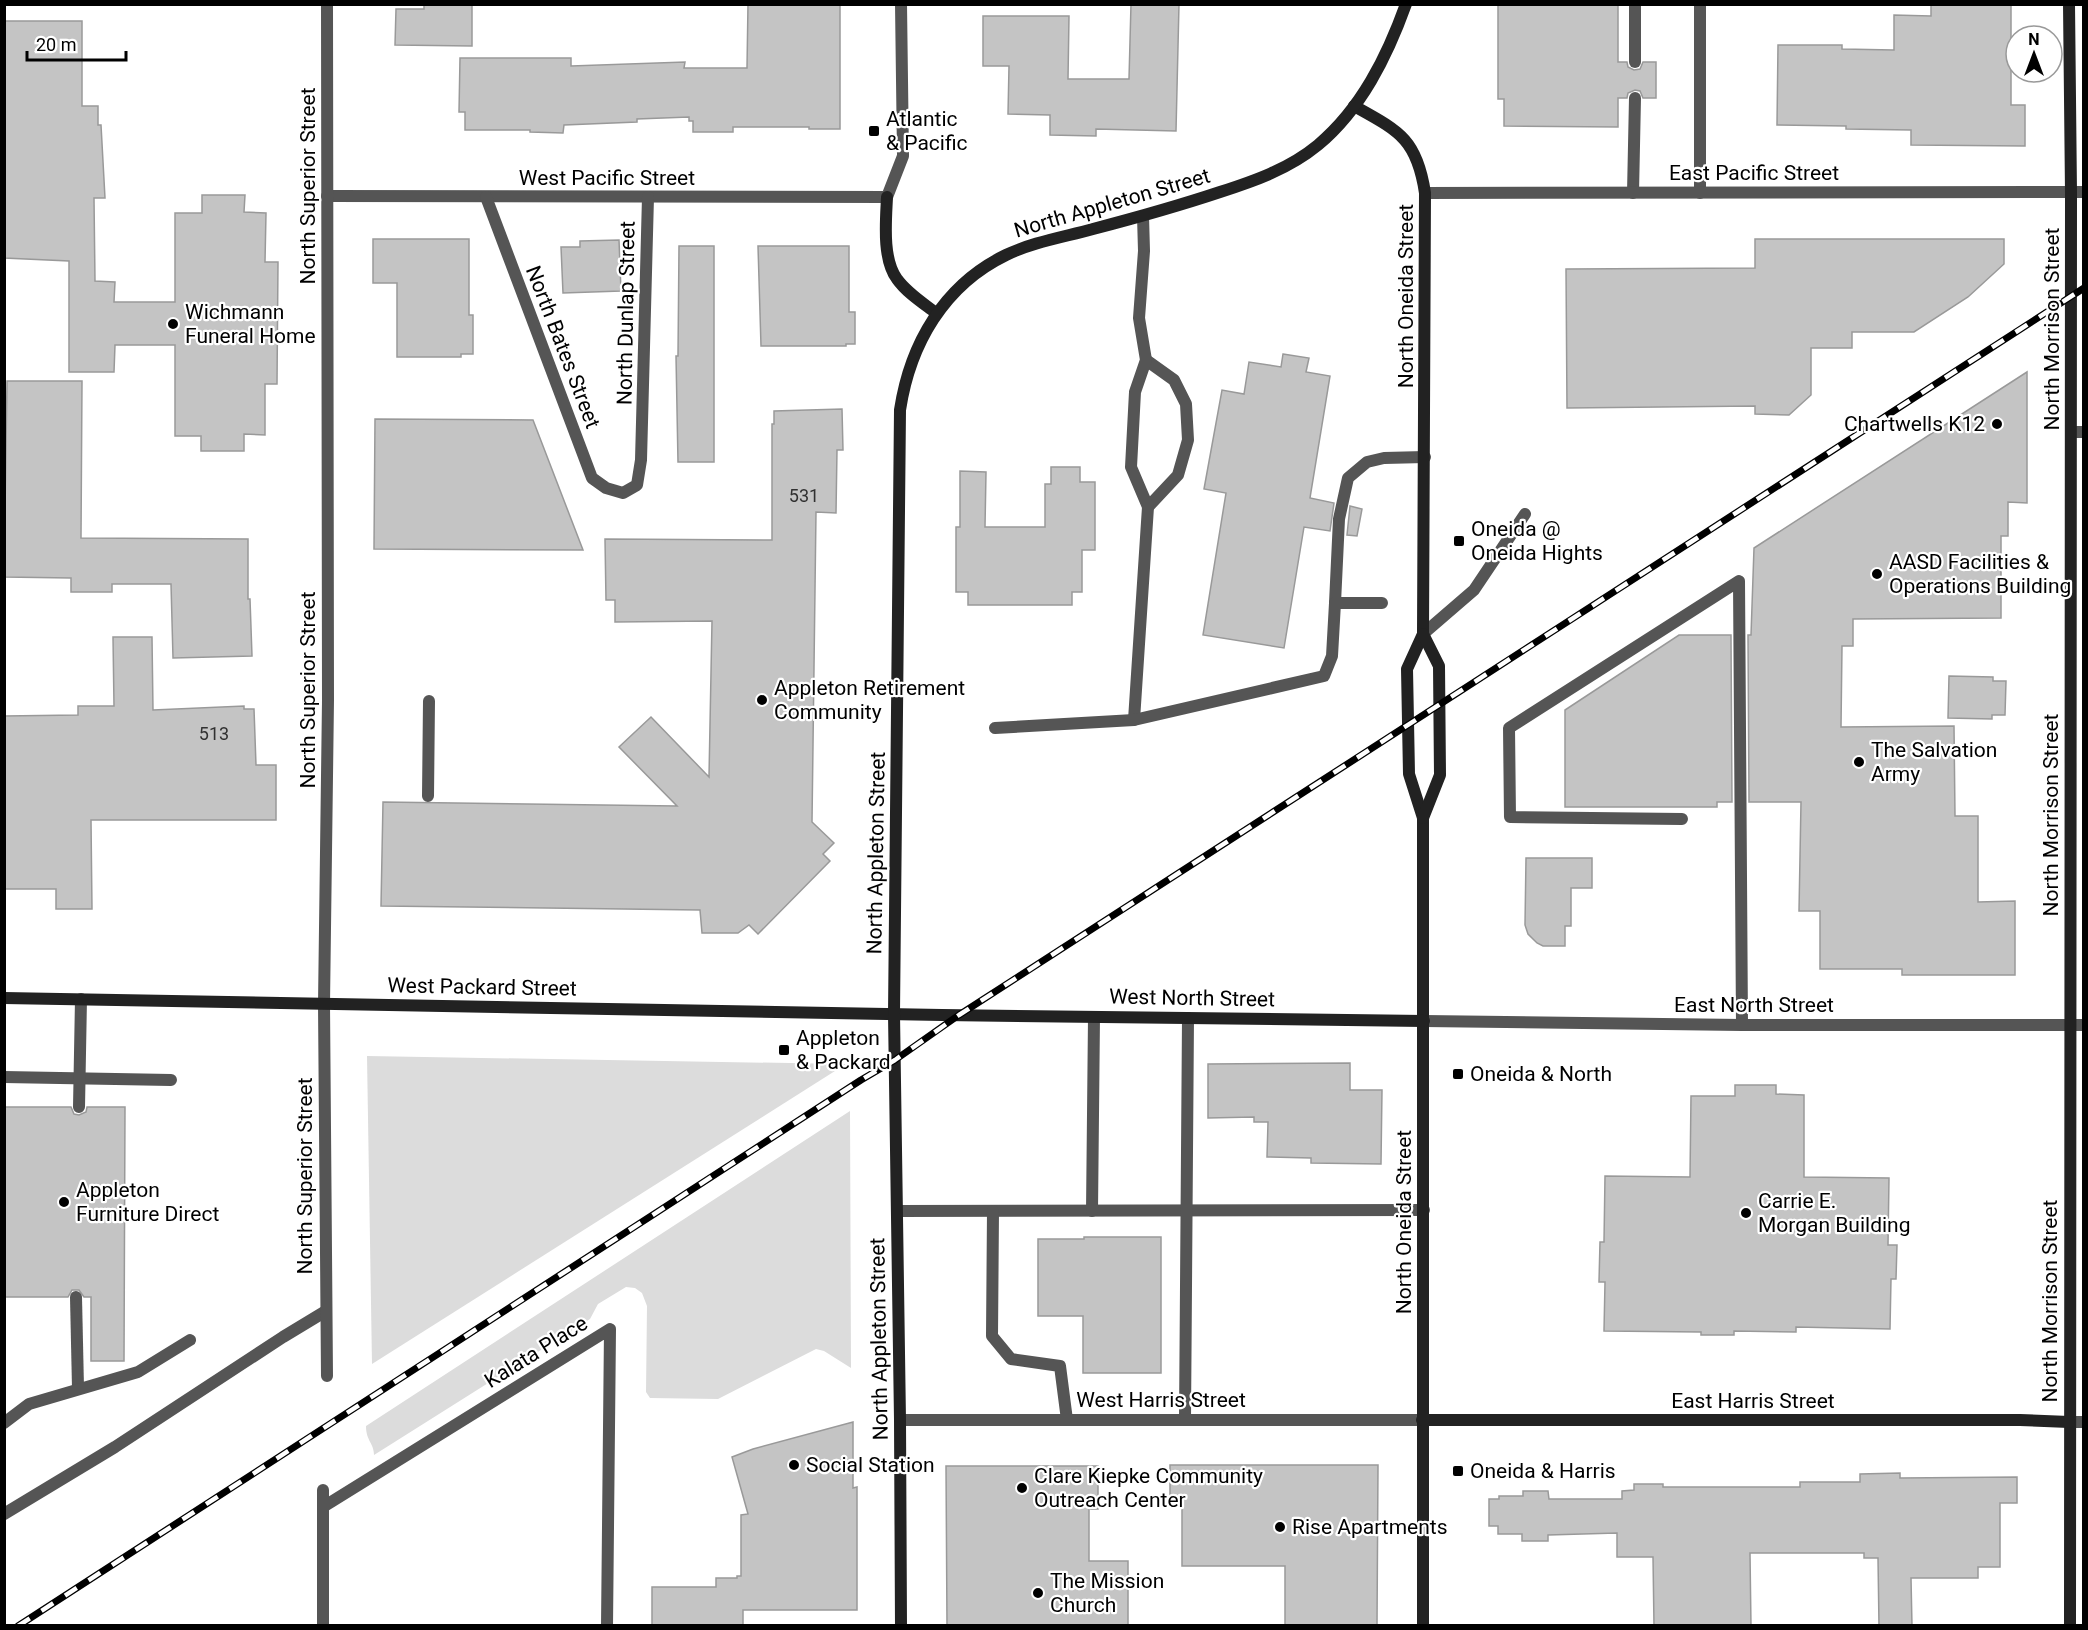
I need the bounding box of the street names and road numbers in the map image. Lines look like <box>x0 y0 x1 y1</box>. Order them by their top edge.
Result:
street label: North Superior Street <box>296 87 320 285</box>
street label: East Pacific Street <box>1669 161 1839 185</box>
street label: North Appleton Street <box>1011 164 1213 242</box>
street label: West Pacific Street <box>519 166 695 190</box>
street label: North Oneida Street <box>1394 204 1418 388</box>
street label: North Dunlap Street <box>612 221 640 405</box>
street label: North Morrison Street <box>2040 227 2064 430</box>
street label: North Bates Street <box>521 262 605 432</box>
street label: North Superior Street <box>296 591 320 789</box>
street label: North Morrison Street <box>2039 713 2063 916</box>
street label: North Appleton Street <box>862 751 890 954</box>
street label: West Packard Street <box>387 973 577 1001</box>
street label: West North Street <box>1109 985 1275 1011</box>
street label: East North Street <box>1674 993 1834 1017</box>
street label: North Superior Street <box>293 1077 317 1275</box>
street label: North Oneida Street <box>1392 1130 1416 1314</box>
street label: North Morrison Street <box>2038 1199 2062 1402</box>
street label: North Appleton Street <box>865 1237 893 1440</box>
street label: Kalata Place <box>480 1311 592 1393</box>
street label: West Harris Street <box>1076 1388 1246 1412</box>
street label: East Harris Street <box>1671 1389 1835 1413</box>

